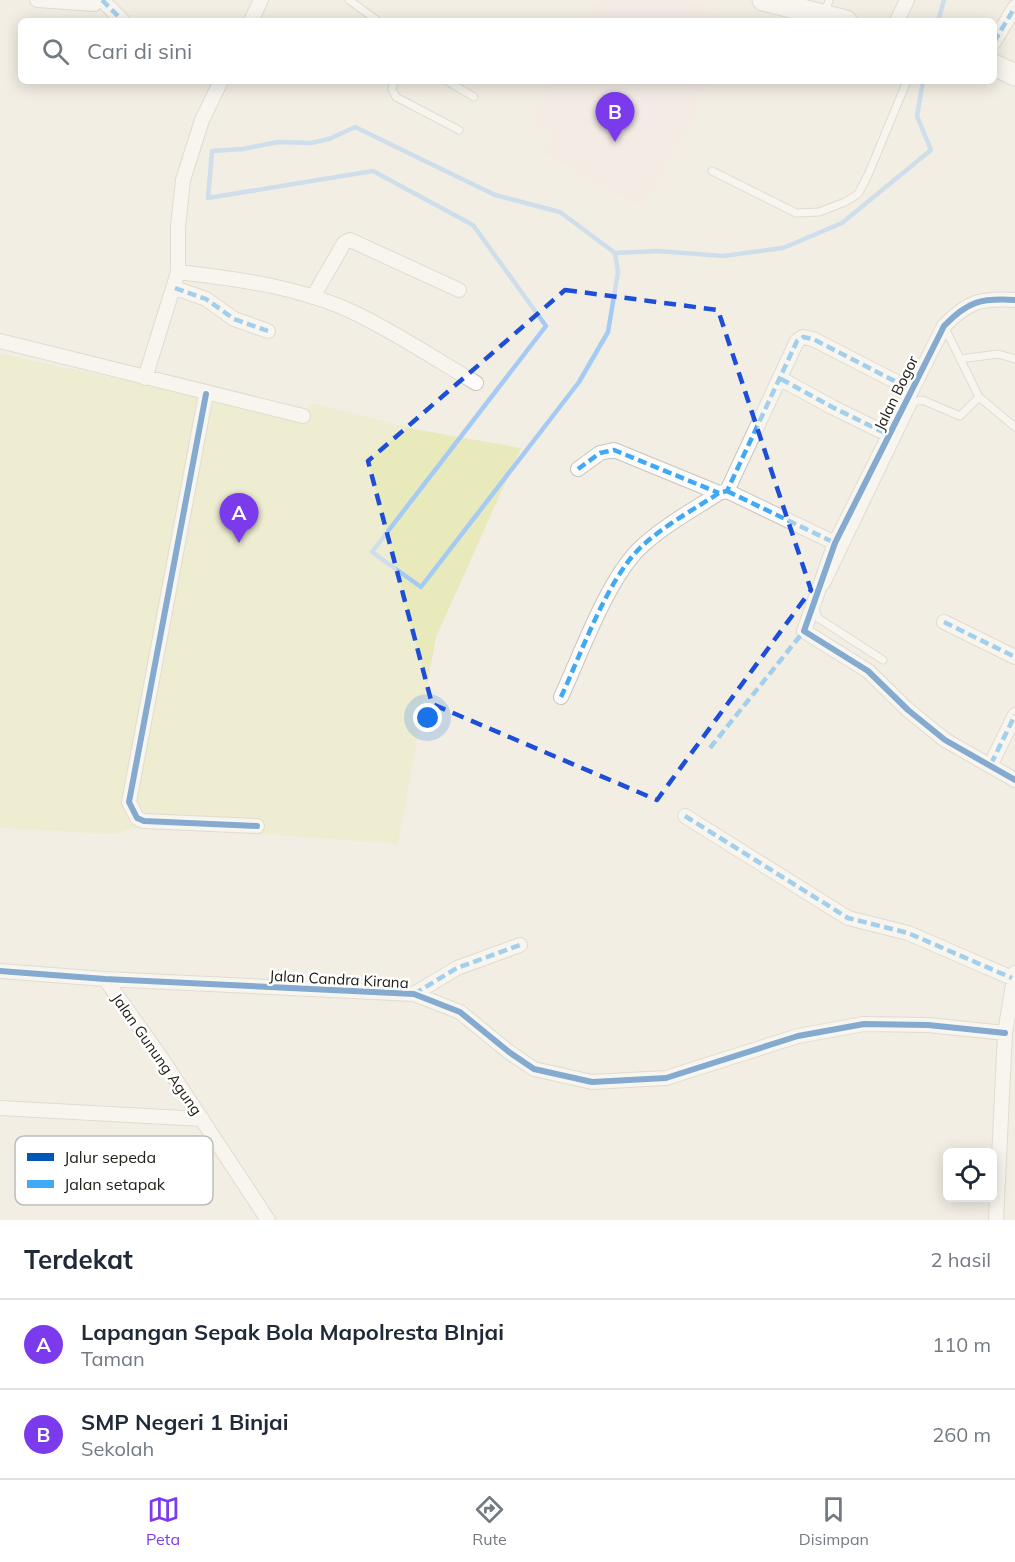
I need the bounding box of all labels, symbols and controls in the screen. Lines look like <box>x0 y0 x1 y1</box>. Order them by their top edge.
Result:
search box <box>18 18 997 84</box>
icon: search <box>39 35 72 68</box>
text: Cari di sini <box>87 37 192 65</box>
pin: B <box>596 92 634 142</box>
street label: Jalan Bogor <box>870 352 923 434</box>
pin: A <box>220 494 258 543</box>
your location <box>413 703 442 732</box>
street label: Jalan Candra Kirana <box>269 966 409 992</box>
street label: Jalan Gunung Agung <box>108 989 206 1119</box>
legend <box>15 1136 213 1205</box>
text: Jalur sepeda <box>64 1147 156 1167</box>
map controls <box>943 1148 997 1202</box>
button: locate <box>943 1148 997 1202</box>
text: Jalan setapak <box>64 1174 166 1194</box>
text: Terdekat <box>24 1243 133 1276</box>
text: 2 hasil <box>931 1247 991 1272</box>
text: Lapangan Sepak Bola Mapolresta BInjai <box>81 1318 504 1346</box>
text: A <box>36 1332 51 1357</box>
text: 110 m <box>932 1332 991 1357</box>
text: Taman <box>81 1346 145 1371</box>
text: SMP Negeri 1 Binjai <box>81 1408 288 1436</box>
text: B <box>37 1422 50 1447</box>
text: 260 m <box>932 1422 991 1447</box>
text: Sekolah <box>81 1436 154 1461</box>
tab: Peta <box>146 1493 180 1549</box>
tab: Rute <box>472 1493 507 1549</box>
tab: Disimpan <box>799 1493 869 1549</box>

